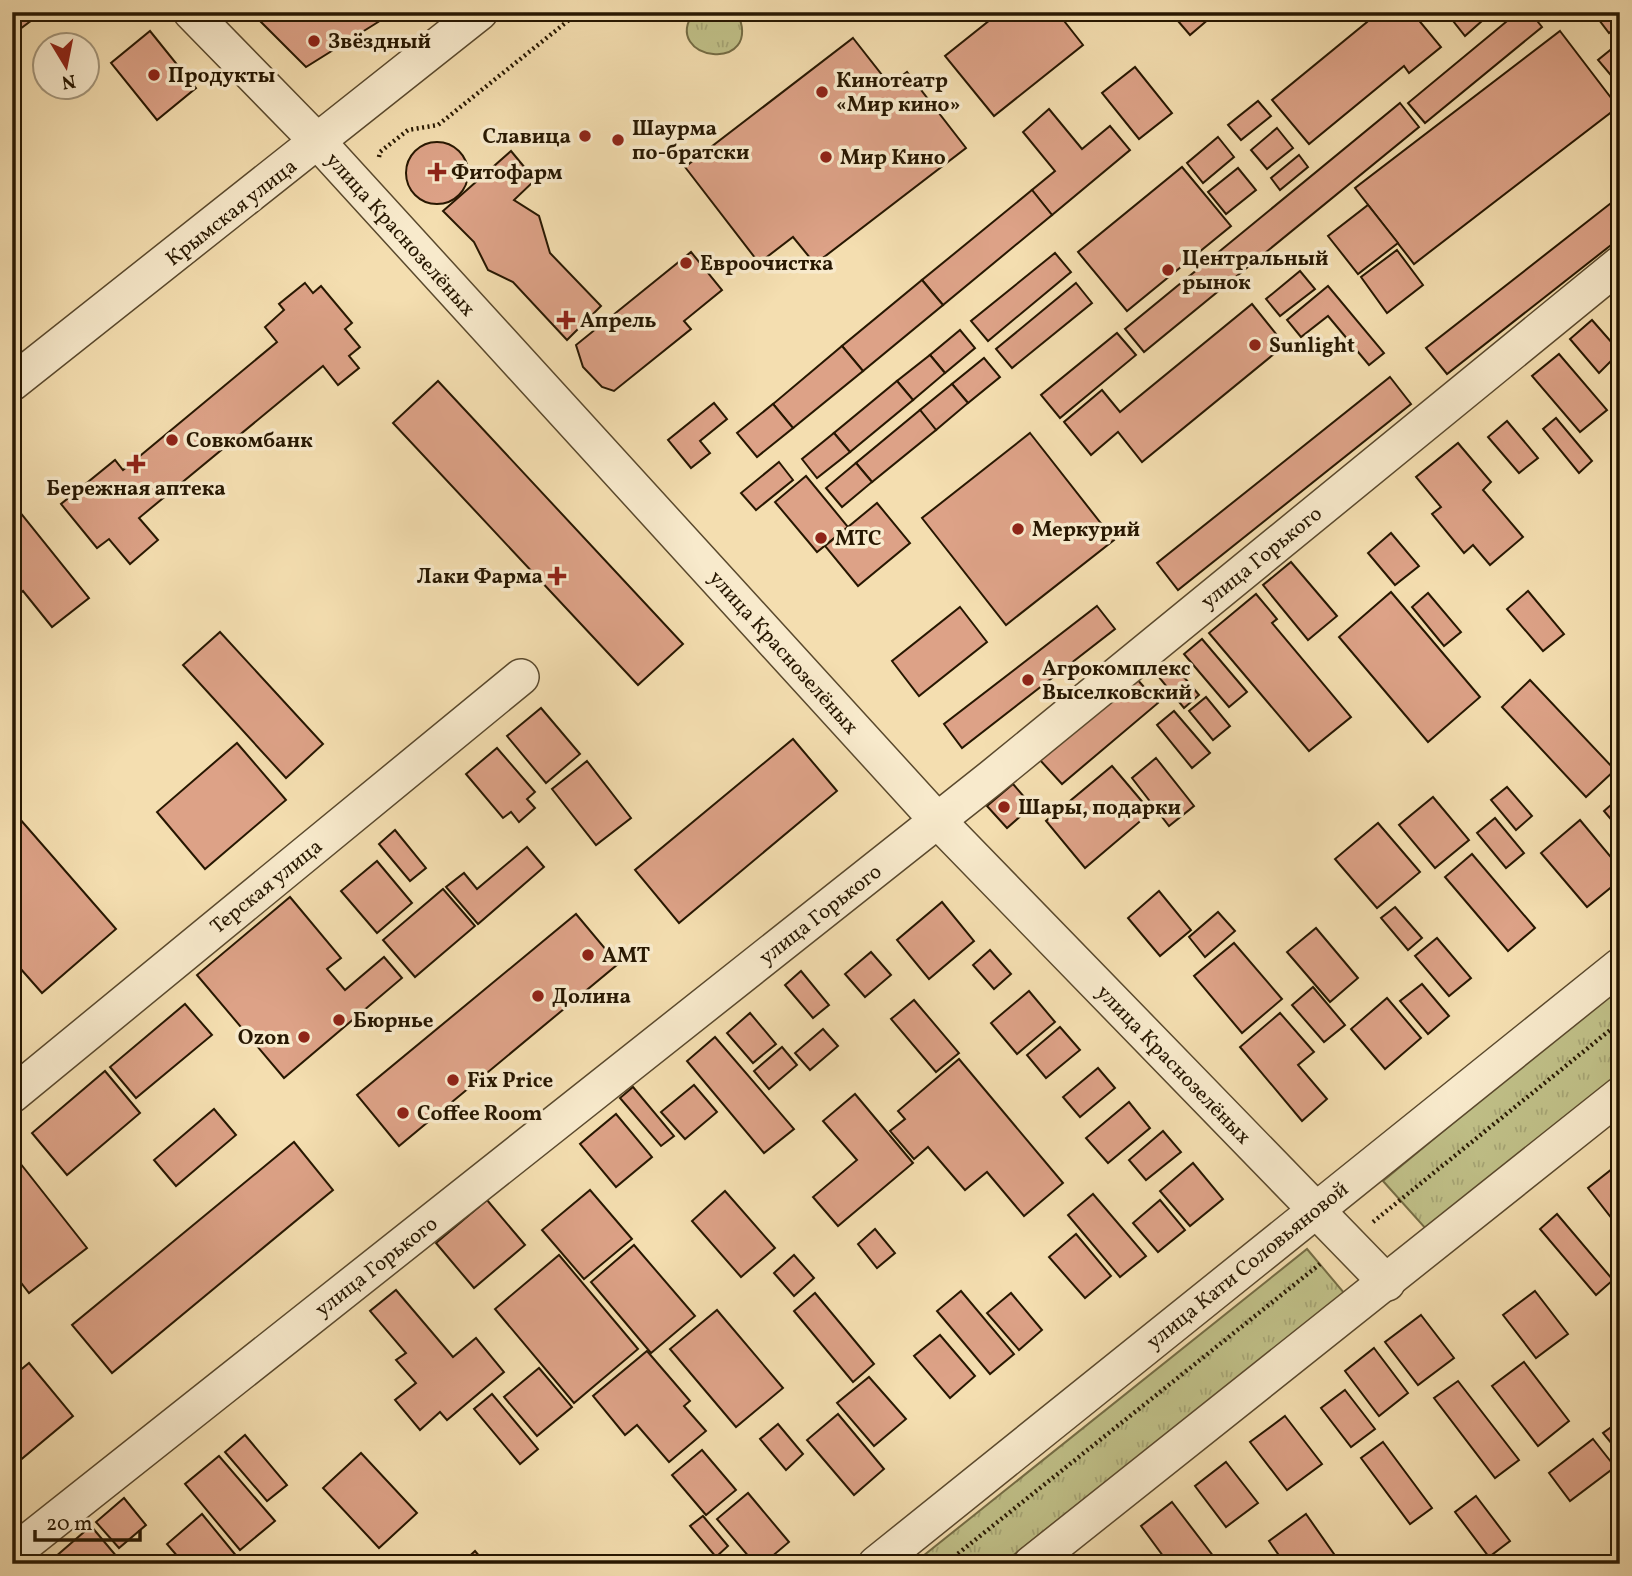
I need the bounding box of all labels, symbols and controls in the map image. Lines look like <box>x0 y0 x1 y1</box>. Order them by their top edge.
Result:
place label: Звёздный <box>328 28 431 57</box>
north arrow <box>32 32 102 102</box>
marker: Звёздный <box>306 33 322 49</box>
place label: Продукты <box>168 62 275 91</box>
text: N <box>59 67 78 95</box>
marker: Продукты <box>146 67 162 83</box>
place label: Кинотеатр «Мир кино» <box>836 67 960 120</box>
marker: Кинотеатр «Мир кино» <box>814 84 830 100</box>
place label: Шаурма по-братски <box>632 115 749 168</box>
place label: Славица <box>482 123 571 152</box>
marker: Славица <box>577 128 593 144</box>
marker: Шаурма по-братски <box>610 132 626 148</box>
place label: Мир Кино <box>840 144 946 173</box>
street label: улица Краснозелёных <box>318 147 482 323</box>
marker: Мир Кино <box>818 149 834 165</box>
street label: Крымская улица <box>160 153 304 274</box>
place label: Фитофарм <box>451 159 563 188</box>
marker: Фитофарм <box>429 164 445 180</box>
place label: Центральный рынок <box>1182 245 1329 298</box>
place label: Евроочистка <box>700 250 833 279</box>
marker: Евроочистка <box>678 255 694 271</box>
marker: Центральный рынок <box>1160 262 1176 278</box>
place label: Апрель <box>580 307 657 336</box>
marker: Апрель <box>558 312 574 328</box>
place label: Sunlight <box>1269 332 1355 361</box>
marker: Sunlight <box>1247 337 1263 353</box>
place label: Совкомбанк <box>186 427 313 456</box>
marker: Совкомбанк <box>164 432 180 448</box>
marker: Бережная аптека <box>128 456 144 472</box>
place label: Бережная аптека <box>46 475 226 504</box>
street label: улица Горького <box>1195 500 1329 616</box>
place label: Меркурий <box>1032 516 1140 545</box>
marker: Меркурий <box>1010 521 1026 537</box>
place label: МТС <box>835 525 881 554</box>
marker: МТС <box>813 530 829 546</box>
place label: Лаки Фарма <box>417 563 543 592</box>
street label: улица Краснозелёных <box>701 565 865 741</box>
marker: Лаки Фарма <box>549 568 565 584</box>
place label: Агрокомплекс Выселковский <box>1042 655 1192 708</box>
marker: Агрокомплекс Выселковский <box>1020 672 1036 688</box>
place label: Шары, подарки <box>1018 794 1181 823</box>
marker: Шары, подарки <box>996 799 1012 815</box>
street label: Терская улица <box>205 833 329 941</box>
street label: улица Горького <box>753 858 888 972</box>
place label: АМТ <box>602 942 650 971</box>
marker: АМТ <box>580 947 596 963</box>
street label: улица Краснозелёных <box>1089 979 1257 1151</box>
place label: Долина <box>552 983 631 1012</box>
marker: Долина <box>530 988 546 1004</box>
place label: Бюрнье <box>353 1007 434 1036</box>
marker: Бюрнье <box>331 1012 347 1028</box>
place label: Ozon <box>238 1024 290 1053</box>
marker: Ozon <box>296 1029 312 1045</box>
place label: Fix Price <box>467 1067 553 1096</box>
marker: Fix Price <box>445 1072 461 1088</box>
place label: Coffee Room <box>417 1100 542 1129</box>
marker: Coffee Room <box>395 1105 411 1121</box>
street label: улица Кати Соловьяновой <box>1141 1175 1355 1357</box>
street label: улица Горького <box>309 1210 444 1324</box>
scale bar <box>35 1499 140 1543</box>
text: 20 m <box>46 1510 92 1539</box>

